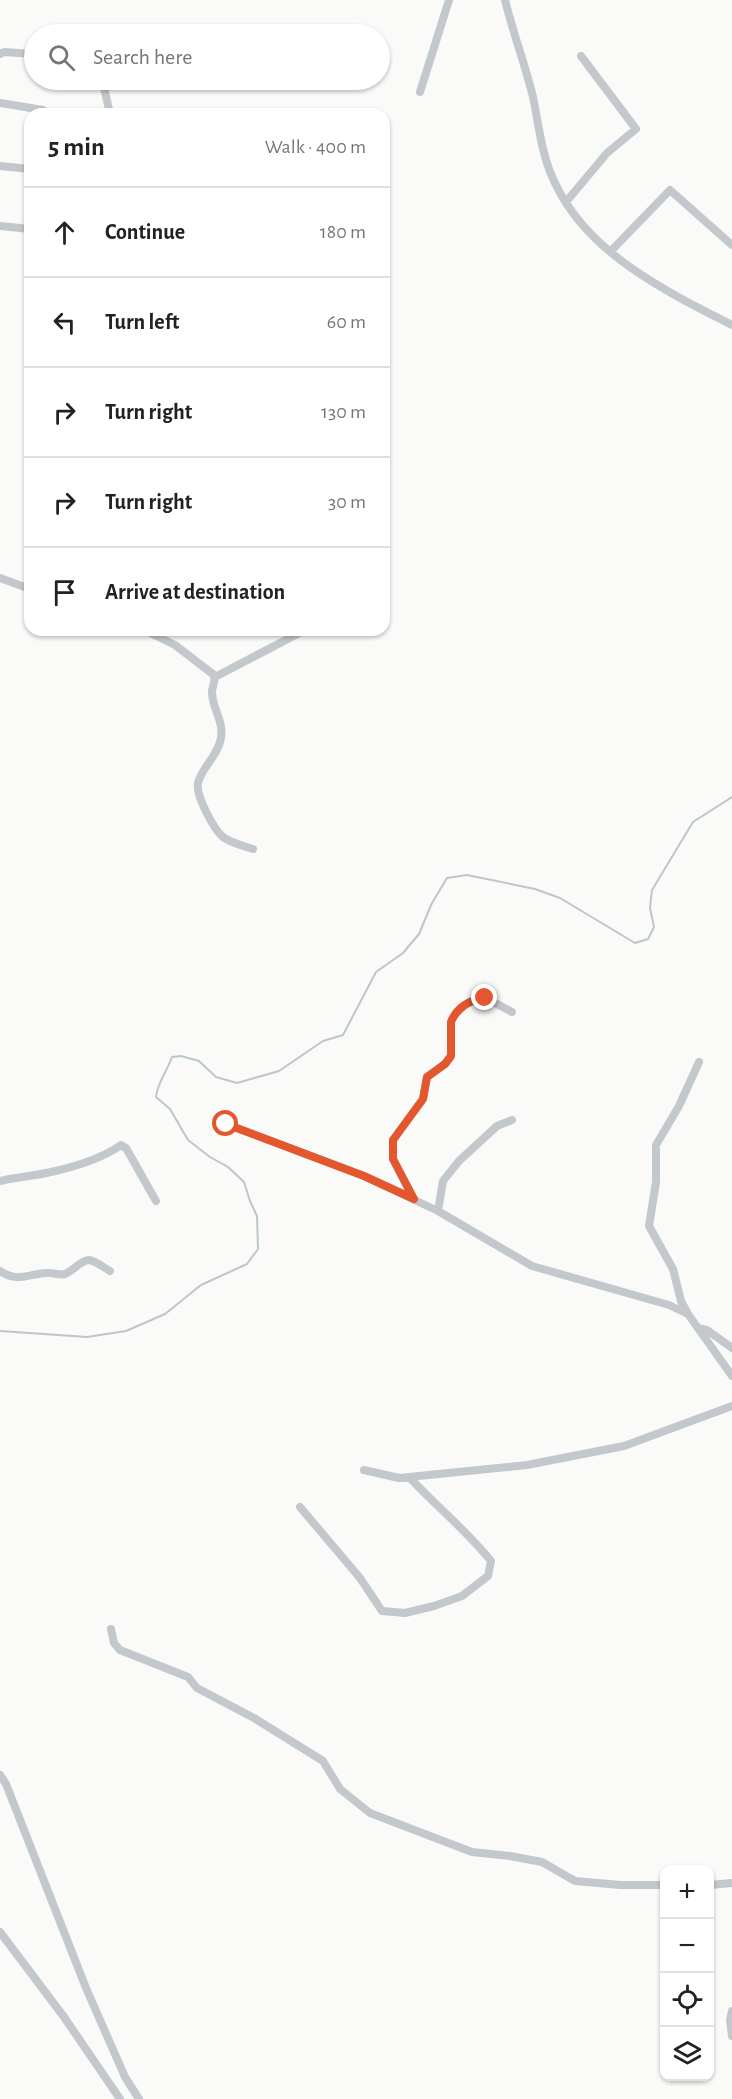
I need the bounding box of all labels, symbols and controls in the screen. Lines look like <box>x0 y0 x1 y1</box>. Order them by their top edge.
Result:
search box <box>24 24 390 90</box>
icon: search <box>45 41 78 74</box>
text: Search here <box>93 46 192 68</box>
text: 5 min <box>48 134 105 160</box>
text: Walk · 400 m <box>265 137 366 157</box>
icon: ahead <box>48 216 81 249</box>
text: Continue <box>105 221 185 243</box>
text: 180 m <box>320 222 366 242</box>
icon: left <box>48 306 81 339</box>
text: Turn left <box>105 311 179 333</box>
text: 60 m <box>327 312 366 332</box>
icon: right <box>48 396 81 429</box>
text: Turn right <box>105 401 192 423</box>
text: 130 m <box>321 402 366 422</box>
icon: right <box>48 486 81 519</box>
text: Turn right <box>105 491 192 513</box>
text: 30 m <box>328 492 366 512</box>
icon: arrive <box>48 576 81 609</box>
text: Arrive at destination <box>105 581 285 603</box>
route end <box>471 984 497 1010</box>
route start <box>212 1110 238 1136</box>
map controls <box>660 1865 714 2081</box>
button: + <box>660 1865 714 1919</box>
button: − <box>660 1919 714 1973</box>
button: locate <box>660 1973 714 2027</box>
button: layers <box>660 2027 714 2081</box>

